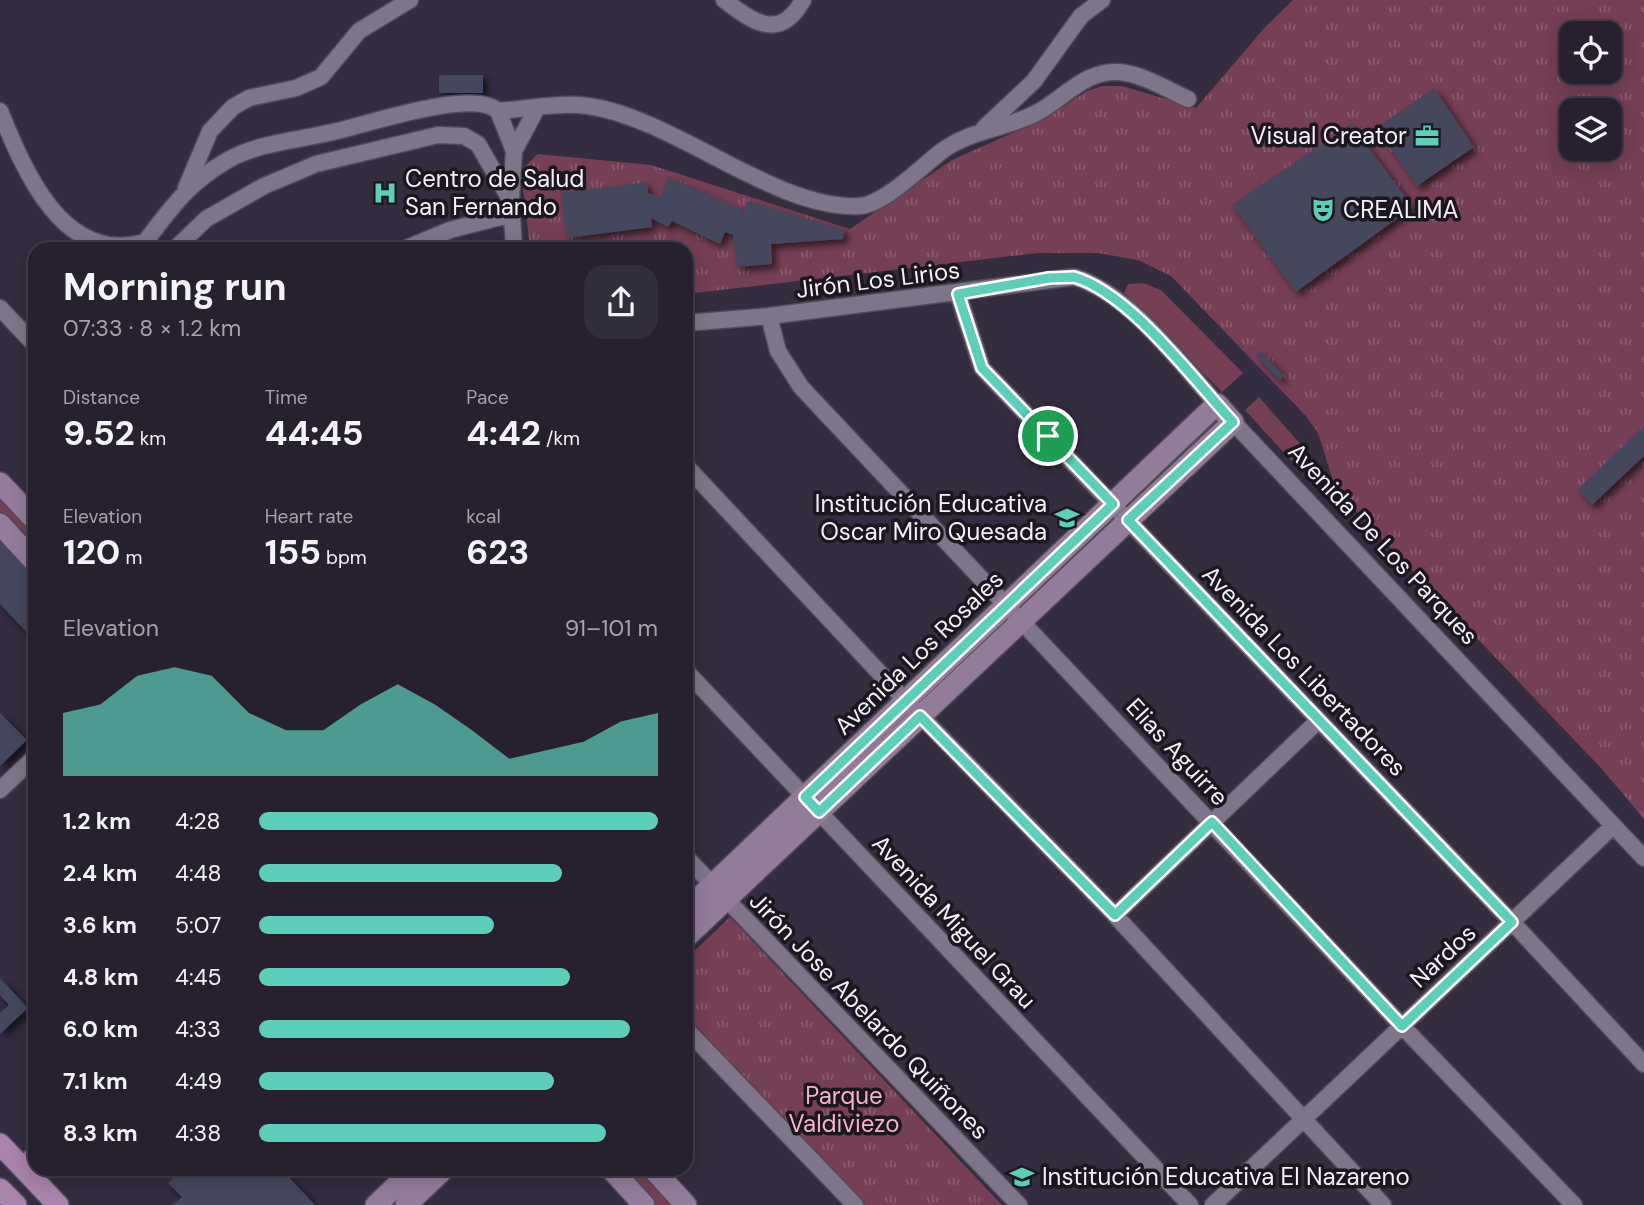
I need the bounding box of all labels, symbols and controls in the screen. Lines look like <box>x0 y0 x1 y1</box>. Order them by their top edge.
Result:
map controls <box>1559 21 1622 161</box>
button: locate <box>1559 21 1622 84</box>
button: layers <box>1559 98 1622 161</box>
place label: Visual Creator <box>1250 120 1407 151</box>
office icon: Visual Creator <box>1413 122 1441 150</box>
place label: Centro de Salud San Fernando <box>405 163 584 222</box>
hospital icon: Centro de Salud San Fernando <box>371 179 399 207</box>
place label: CREALIMA <box>1343 194 1458 225</box>
theatre icon: CREALIMA <box>1309 196 1337 224</box>
street label: Jirón Los Lirios <box>794 254 962 305</box>
text: Morning run <box>63 262 287 312</box>
button: share <box>584 265 658 339</box>
text: 07:33 · 8 × 1.2 km <box>63 313 241 343</box>
text: Distance <box>63 385 140 410</box>
text: Time <box>265 385 308 410</box>
text: Pace <box>466 385 509 410</box>
pin <box>1018 406 1078 466</box>
text: 9.52 <box>63 410 135 456</box>
text: 44:45 <box>265 410 364 456</box>
text: 4:42 <box>466 410 541 456</box>
icon: arrive <box>1029 417 1067 455</box>
text: km <box>135 426 166 451</box>
text: /km <box>541 426 580 451</box>
street label: Avenida De Los Parques <box>1282 436 1485 651</box>
place label: Institución Educativa Oscar Miro Quesada <box>815 488 1047 547</box>
text: Elevation <box>63 504 142 529</box>
text: Heart rate <box>265 504 353 529</box>
text: kcal <box>466 504 501 529</box>
school or university icon: Institución Educativa Oscar Miro Quesada <box>1053 504 1081 532</box>
text: 120 <box>63 529 120 575</box>
text: 155 <box>265 529 321 575</box>
text: 623 <box>466 529 529 575</box>
text: m <box>120 545 142 570</box>
text: bpm <box>321 545 367 570</box>
street label: Avenida Los Libertadores <box>1196 559 1413 782</box>
street label: Avenida Los Rosales <box>828 564 1010 741</box>
text: Elevation <box>63 613 159 643</box>
text: 91–101 m <box>565 613 658 643</box>
street label: Elias Aguirre <box>1120 691 1235 812</box>
text: 1.2 km <box>63 806 131 836</box>
text: 4:28 <box>175 806 220 836</box>
street label: Avenida Miguel Grau <box>866 828 1043 1015</box>
text: 2.4 km <box>63 858 137 888</box>
text: 4:48 <box>175 858 222 888</box>
street label: Jirón Jose Abelardo Quiñones <box>743 886 996 1146</box>
text: 3.6 km <box>63 910 137 940</box>
text: 5:07 <box>175 910 221 940</box>
street label: Nardos <box>1403 917 1482 994</box>
text: 4.8 km <box>63 962 139 992</box>
text: 4:45 <box>175 962 222 992</box>
text: 6.0 km <box>63 1014 138 1044</box>
text: 4:33 <box>175 1014 221 1044</box>
text: 7.1 km <box>63 1066 128 1096</box>
text: 4:49 <box>175 1066 222 1096</box>
park label: Parque Valdiviezo <box>788 1080 900 1139</box>
text: 8.3 km <box>63 1118 138 1148</box>
text: 4:38 <box>175 1118 221 1148</box>
place label: Institución Educativa El Nazareno <box>1042 1161 1410 1192</box>
school or university icon: Institución Educativa El Nazareno <box>1008 1163 1036 1191</box>

